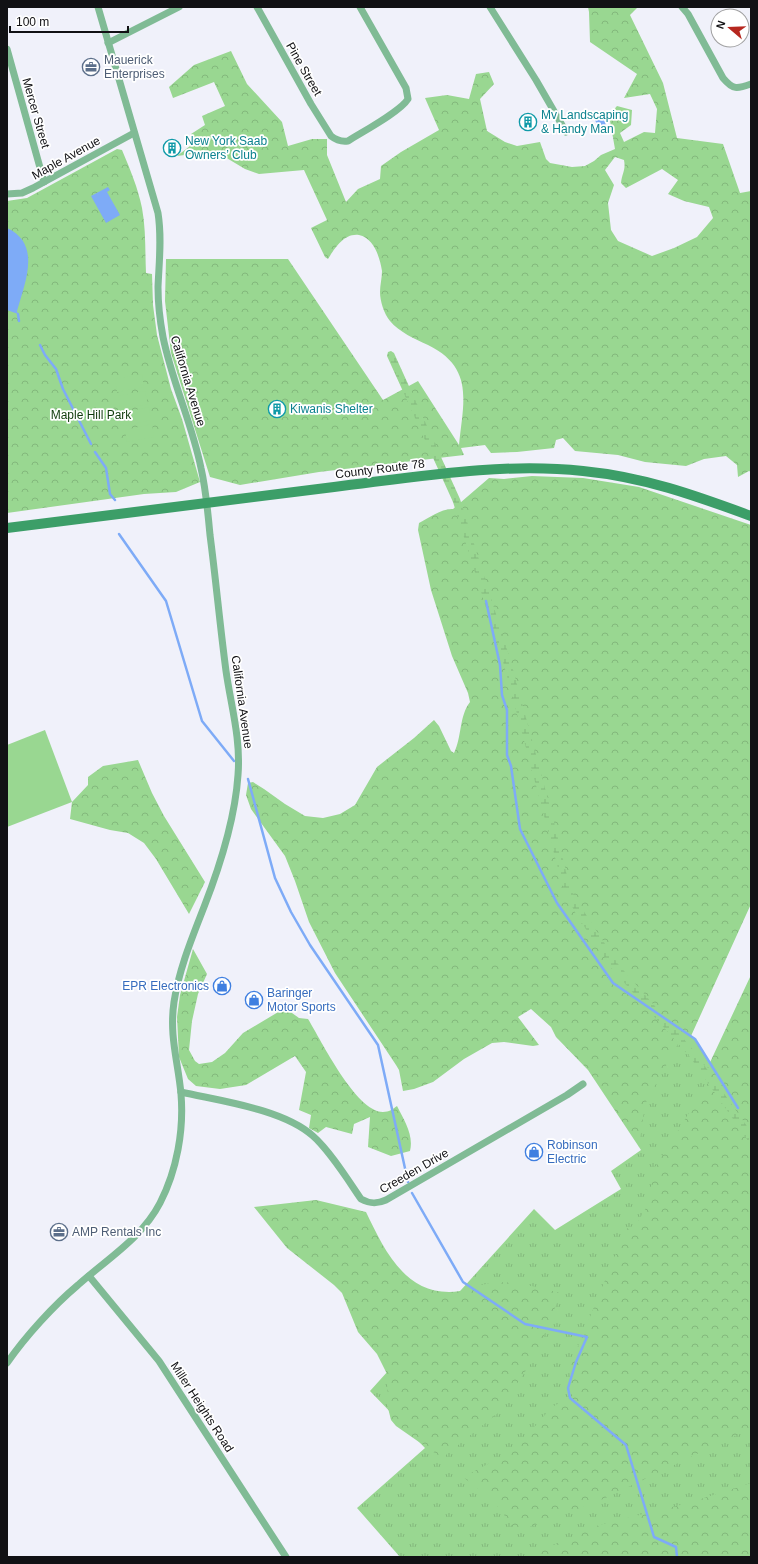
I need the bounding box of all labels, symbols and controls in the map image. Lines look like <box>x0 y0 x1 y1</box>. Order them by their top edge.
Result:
scale bar <box>10 8 128 34</box>
north arrow <box>710 8 750 48</box>
text: 100 m <box>16 15 49 29</box>
text: N <box>714 19 728 30</box>
street label: Pine Street <box>283 40 325 99</box>
place label: Mauerick Enterprises <box>104 53 165 81</box>
office icon: Mauerick Enterprises <box>81 57 101 77</box>
street label: Mercer Street <box>19 76 53 151</box>
place label: Mv Landscaping & Handy Man <box>541 108 628 136</box>
building icon: Mv Landscaping & Handy Man <box>518 112 538 132</box>
street label: Maple Avenue <box>29 133 103 183</box>
place label: New York Saab Owners’ Club <box>185 134 267 162</box>
building icon: New York Saab Owners’ Club <box>162 138 182 158</box>
street label: California Avenue <box>168 334 209 428</box>
building icon: Kiwanis Shelter <box>267 399 287 419</box>
place label: Kiwanis Shelter <box>290 402 373 416</box>
park label: Maple Hill Park <box>51 408 132 422</box>
street label: County Route 78 <box>334 457 426 481</box>
street label: California Avenue <box>229 655 256 750</box>
shop icon: EPR Electronics <box>212 976 232 996</box>
place label: EPR Electronics <box>122 979 209 993</box>
place label: Baringer Motor Sports <box>267 986 336 1014</box>
shop icon: Baringer Motor Sports <box>244 990 264 1010</box>
place label: Robinson Electric <box>547 1138 598 1166</box>
shop icon: Robinson Electric <box>524 1142 544 1162</box>
street label: Creeden Drive <box>377 1145 451 1196</box>
office icon: AMP Rentals Inc <box>49 1222 69 1242</box>
place label: AMP Rentals Inc <box>72 1225 161 1239</box>
street label: Miller Heights Road <box>168 1359 236 1455</box>

